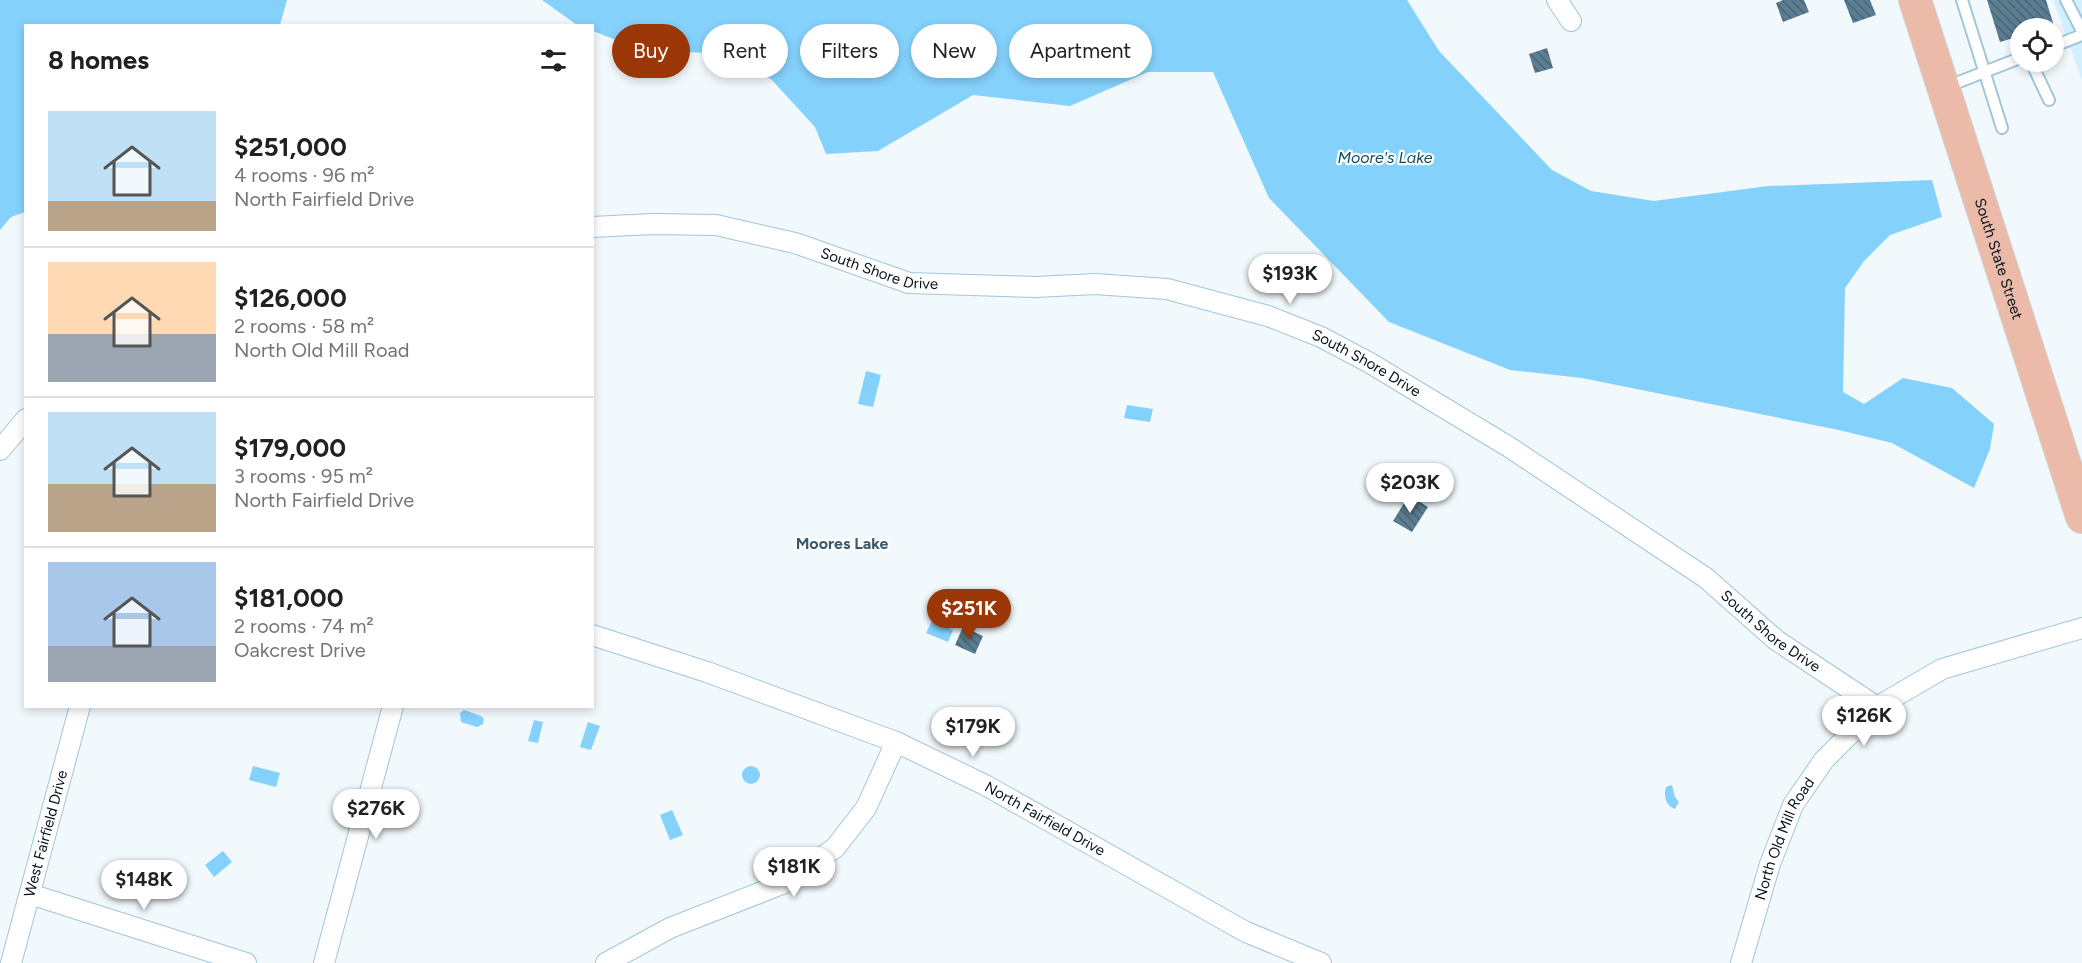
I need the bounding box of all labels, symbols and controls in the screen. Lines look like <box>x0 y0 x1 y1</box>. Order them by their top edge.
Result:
map controls <box>2010 18 2064 72</box>
button: locate <box>2010 18 2064 72</box>
chip: Buy <box>612 24 690 78</box>
chip: Rent <box>702 24 788 78</box>
chip: Filters <box>800 24 899 78</box>
chip: New <box>911 24 997 78</box>
chip: Apartment <box>1009 24 1152 78</box>
text: 8 homes <box>48 44 149 76</box>
icon: filters <box>537 44 570 77</box>
text: $251,000 <box>234 131 347 163</box>
icon: home <box>96 135 168 207</box>
water label: Moore's Lake <box>1337 148 1433 167</box>
text: 4 rooms · 96 m² <box>234 163 374 187</box>
text: North Fairfield Drive <box>234 187 414 211</box>
street label: South State Street <box>1971 196 2027 322</box>
street label: South Shore Drive <box>818 244 938 293</box>
pin: $193K <box>1248 254 1332 305</box>
text: $193K <box>1262 261 1318 285</box>
text: $126,000 <box>234 282 347 314</box>
icon: home <box>96 286 168 358</box>
text: 2 rooms · 58 m² <box>234 314 374 338</box>
street label: South Shore Drive <box>1309 325 1424 401</box>
text: North Old Mill Road <box>234 338 409 362</box>
text: $179,000 <box>234 432 346 464</box>
icon: home <box>96 436 168 508</box>
pin: $203K <box>1368 463 1452 514</box>
text: 3 rooms · 95 m² <box>234 464 373 488</box>
text: $203K <box>1380 470 1440 494</box>
text: North Fairfield Drive <box>234 488 414 512</box>
district label: Moores Lake <box>796 534 888 553</box>
text: $181,000 <box>234 582 344 614</box>
icon: home <box>96 586 168 658</box>
street label: South Shore Drive <box>1717 586 1824 676</box>
pin: $251K <box>927 589 1011 640</box>
text: $251K <box>941 596 997 620</box>
text: 2 rooms · 74 m² <box>234 614 374 638</box>
text: Oakcrest Drive <box>234 638 366 662</box>
pin: $126K <box>1822 696 1906 747</box>
text: $126K <box>1836 703 1892 727</box>
pin: $179K <box>931 707 1015 758</box>
text: $179K <box>945 714 1001 738</box>
street label: West Fairfield Drive <box>20 768 71 899</box>
street label: North Old Mill Road <box>1751 774 1818 902</box>
street label: North Fairfield Drive <box>982 778 1108 860</box>
pin: $276K <box>334 789 418 840</box>
text: $276K <box>347 796 405 820</box>
pin: $181K <box>752 847 836 898</box>
text: $181K <box>767 854 821 878</box>
pin: $148K <box>102 860 186 911</box>
text: $148K <box>115 867 173 891</box>

